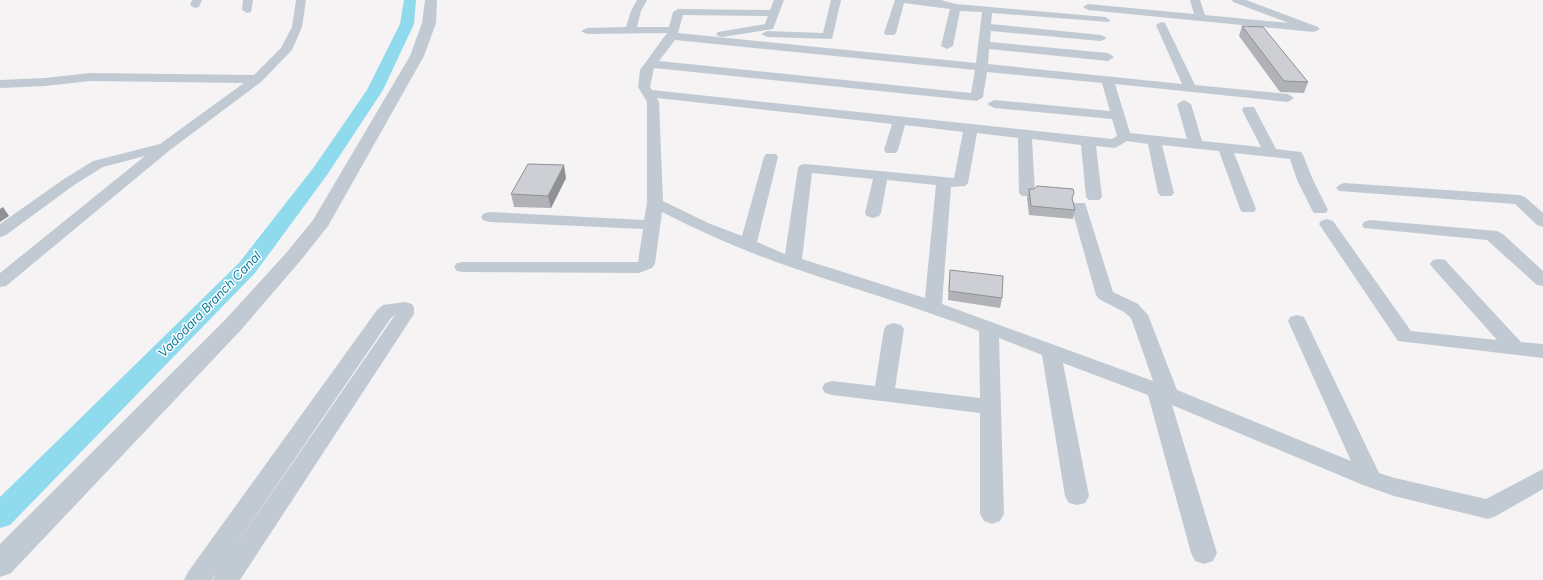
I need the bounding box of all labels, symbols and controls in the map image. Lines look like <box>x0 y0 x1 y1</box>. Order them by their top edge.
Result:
water label: Vadodara Branch Canal <box>155 248 264 360</box>

